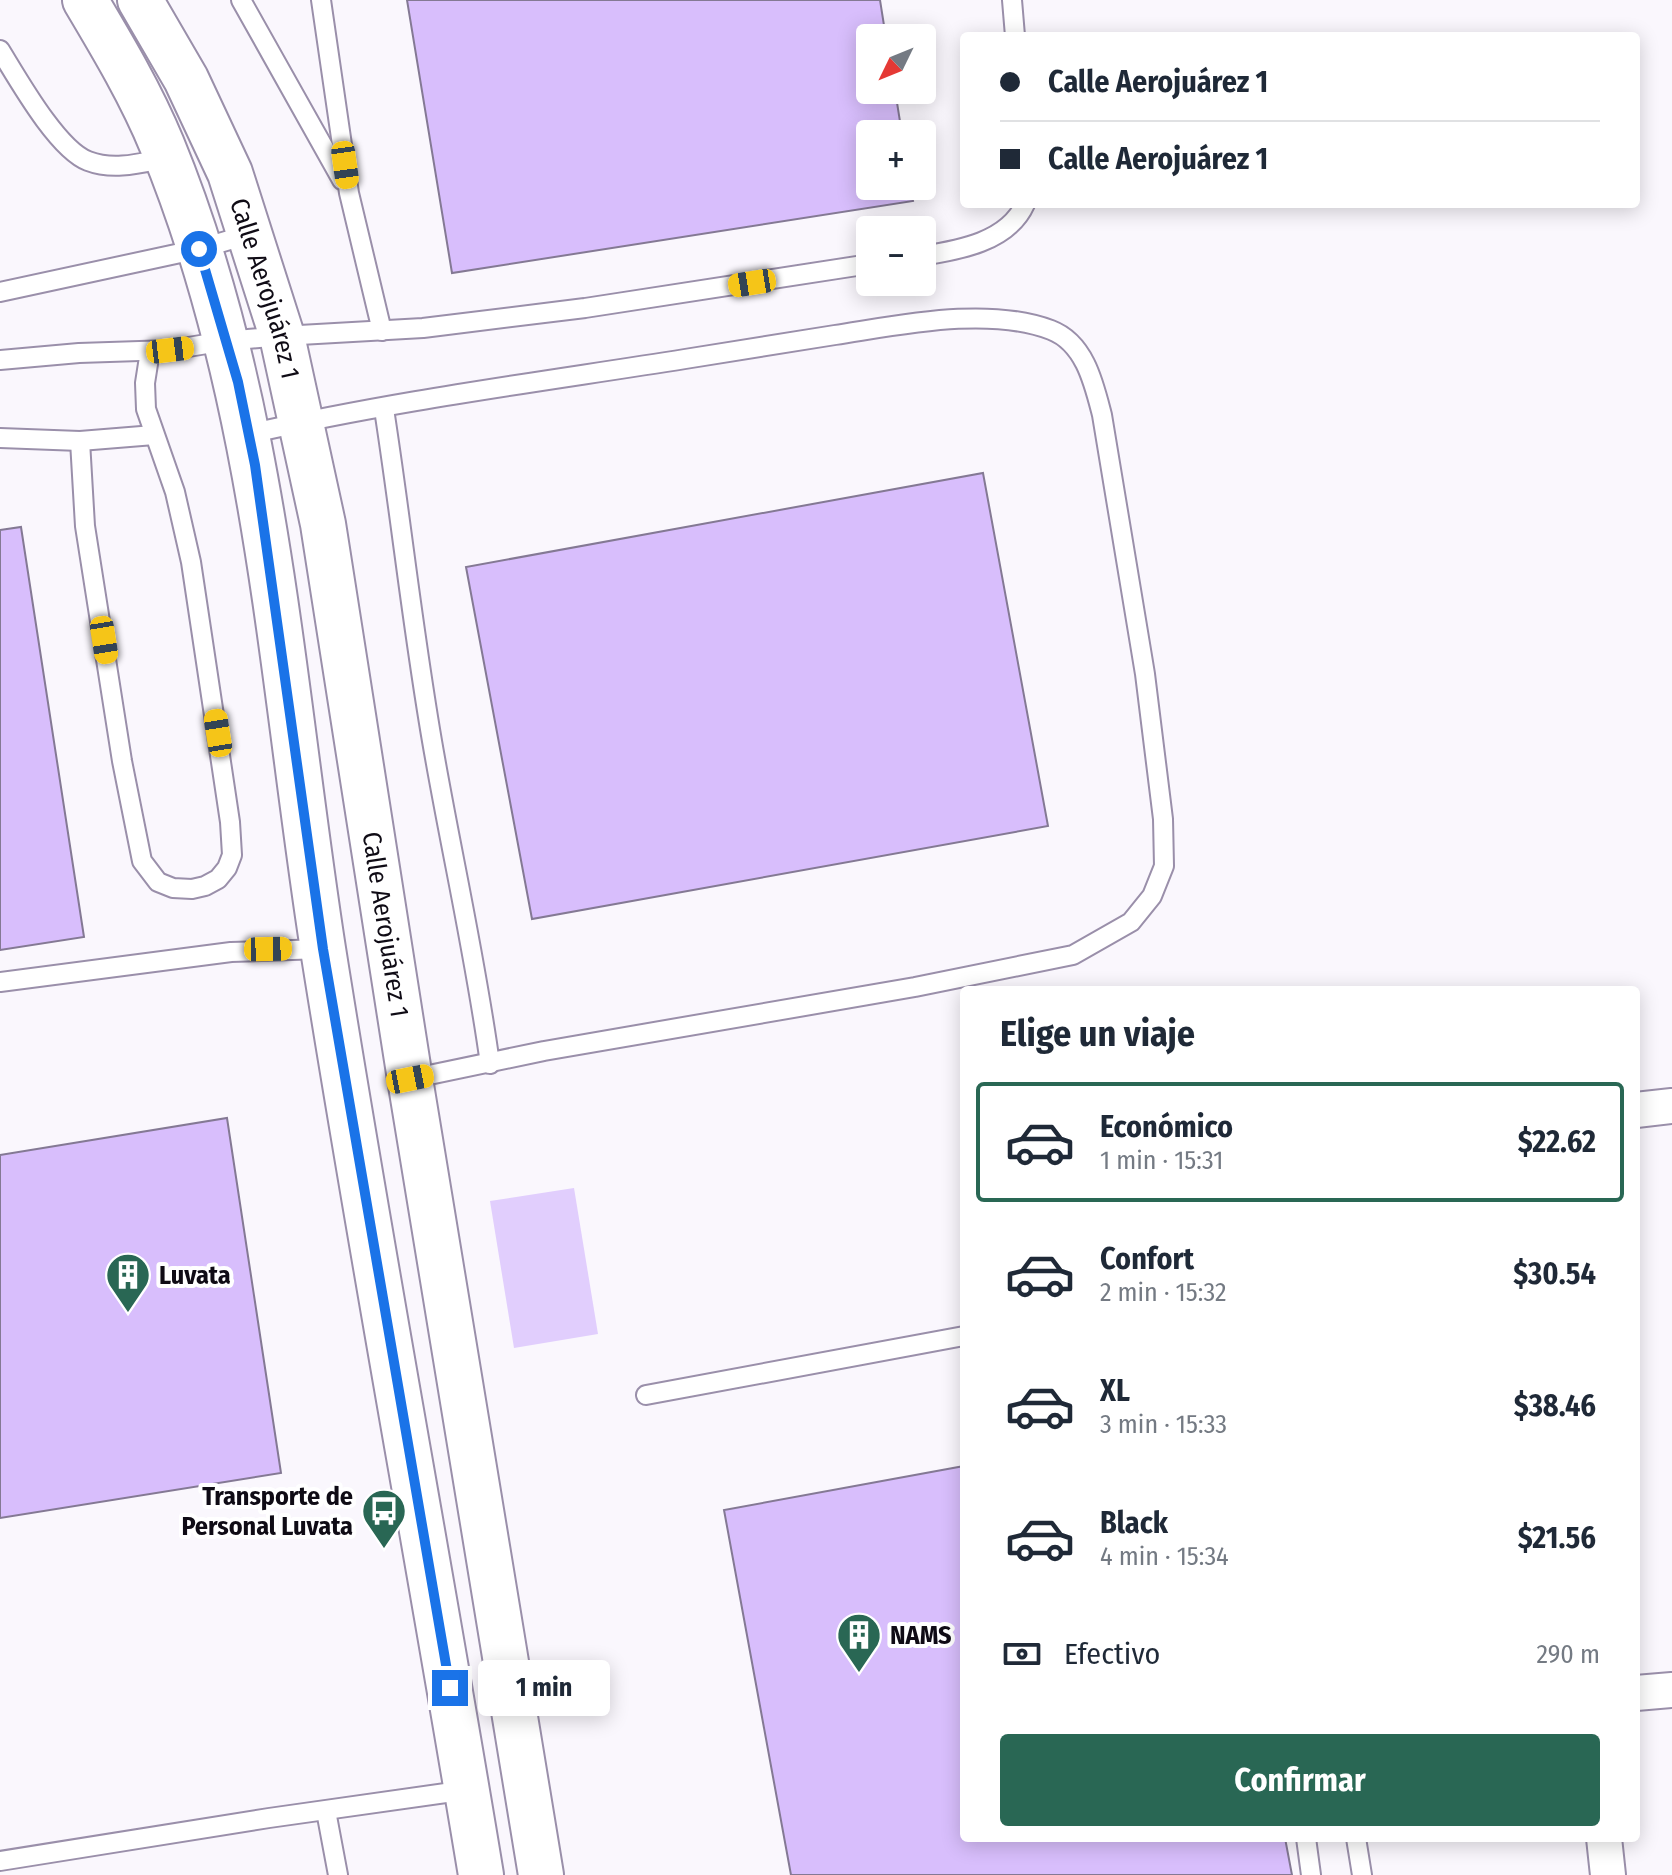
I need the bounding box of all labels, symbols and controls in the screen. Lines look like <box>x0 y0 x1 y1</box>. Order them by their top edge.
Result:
north arrow <box>856 24 936 104</box>
map controls <box>856 24 936 296</box>
text: Calle Aerojuárez 1 <box>1048 64 1268 100</box>
button: + <box>856 120 936 200</box>
car <box>330 140 360 190</box>
text: Calle Aerojuárez 1 <box>1048 141 1268 177</box>
street label: Calle Aerojuárez 1 <box>224 194 306 382</box>
button: − <box>856 216 936 296</box>
route start <box>181 231 217 267</box>
car <box>726 267 778 299</box>
car <box>145 335 195 365</box>
car <box>88 614 120 666</box>
car <box>202 707 234 759</box>
street label: Calle Aerojuárez 1 <box>356 830 416 1019</box>
car <box>244 937 292 961</box>
text: Elige un viaje <box>1000 1012 1195 1056</box>
car <box>384 1063 436 1095</box>
icon: car <box>1004 1106 1076 1178</box>
text: Económico <box>1100 1109 1233 1145</box>
text: $22.62 <box>1518 1124 1596 1160</box>
text: 1 min · 15:31 <box>1100 1145 1223 1176</box>
icon: car <box>1004 1238 1076 1310</box>
text: Confort <box>1100 1241 1194 1277</box>
building icon: Luvata <box>104 1251 152 1314</box>
text: $30.54 <box>1513 1256 1596 1292</box>
place label: Luvata <box>159 1260 231 1291</box>
text: 2 min · 15:32 <box>1100 1277 1226 1308</box>
icon: car <box>1004 1370 1076 1442</box>
text: XL <box>1100 1373 1130 1409</box>
text: $38.46 <box>1514 1388 1596 1424</box>
text: 3 min · 15:33 <box>1100 1409 1227 1440</box>
place label: Transporte de Personal Luvata <box>181 1481 353 1542</box>
bus stop icon: Transporte de Personal Luvata <box>360 1487 408 1550</box>
icon: car <box>1004 1502 1076 1574</box>
text: Black <box>1100 1505 1168 1541</box>
text: $21.56 <box>1518 1520 1596 1556</box>
text: 4 min · 15:34 <box>1100 1541 1229 1572</box>
building icon: NAMS <box>835 1611 883 1674</box>
place label: NAMS <box>890 1620 952 1651</box>
icon: cash <box>1000 1632 1044 1676</box>
text: Efectivo <box>1064 1636 1160 1672</box>
text: 290 m <box>1536 1639 1600 1670</box>
callout: 1 min <box>478 1660 610 1716</box>
route end <box>432 1670 468 1706</box>
text: 1 min <box>516 1672 572 1703</box>
button: Confirmar <box>1000 1734 1600 1826</box>

